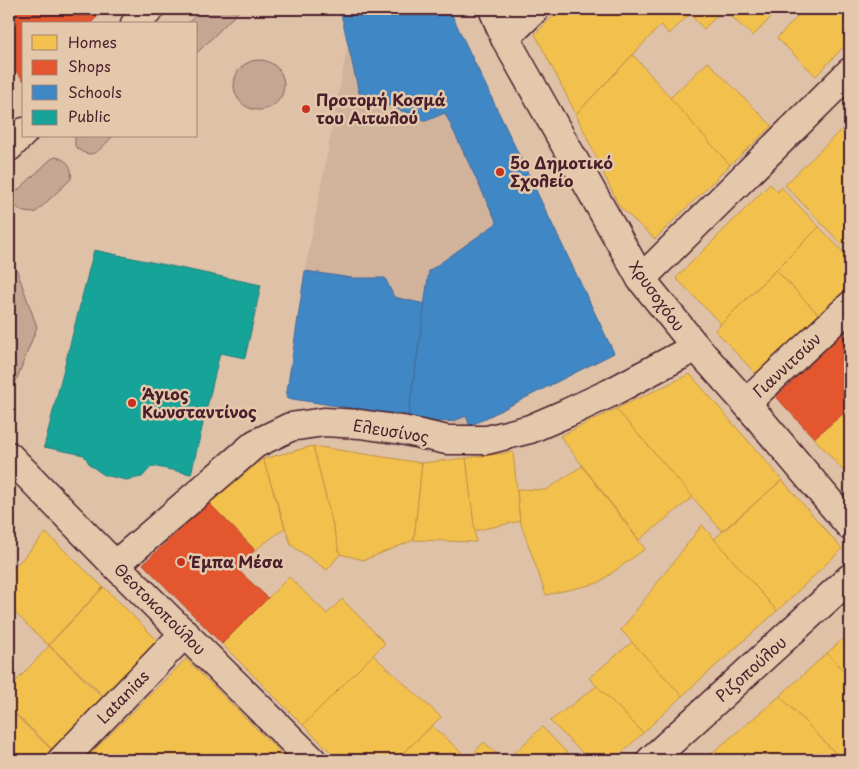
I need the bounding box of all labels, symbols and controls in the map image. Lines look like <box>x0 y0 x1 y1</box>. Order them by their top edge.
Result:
legend <box>22 22 198 138</box>
text: Homes <box>68 30 117 53</box>
text: Shops <box>68 54 111 77</box>
text: Schools <box>68 80 122 103</box>
place label: Προτομή Κοσμά του Αιτωλού <box>316 87 446 129</box>
marker: Προτομή Κοσμά του Αιτωλού <box>300 103 312 115</box>
text: Public <box>68 104 111 127</box>
place label: 5ο Δημοτικό Σχολείο <box>510 150 613 192</box>
marker: 5ο Δημοτικό Σχολείο <box>494 166 506 178</box>
street label: Χρυσοχόου <box>624 255 692 336</box>
street label: Γιαννιτσών <box>747 326 826 402</box>
place label: Άγιος Κωνσταντίνος <box>142 381 257 423</box>
marker: Άγιος Κωνσταντίνος <box>126 397 138 409</box>
street label: Ελευσίνος <box>351 412 431 448</box>
place label: Έμπα Μέσα <box>188 549 283 573</box>
marker: Έμπα Μέσα <box>175 556 187 568</box>
street label: Θεοτοκοπούλου <box>109 557 212 660</box>
street label: Ριζοπούλου <box>709 630 791 707</box>
street label: Latanias <box>91 664 154 729</box>

